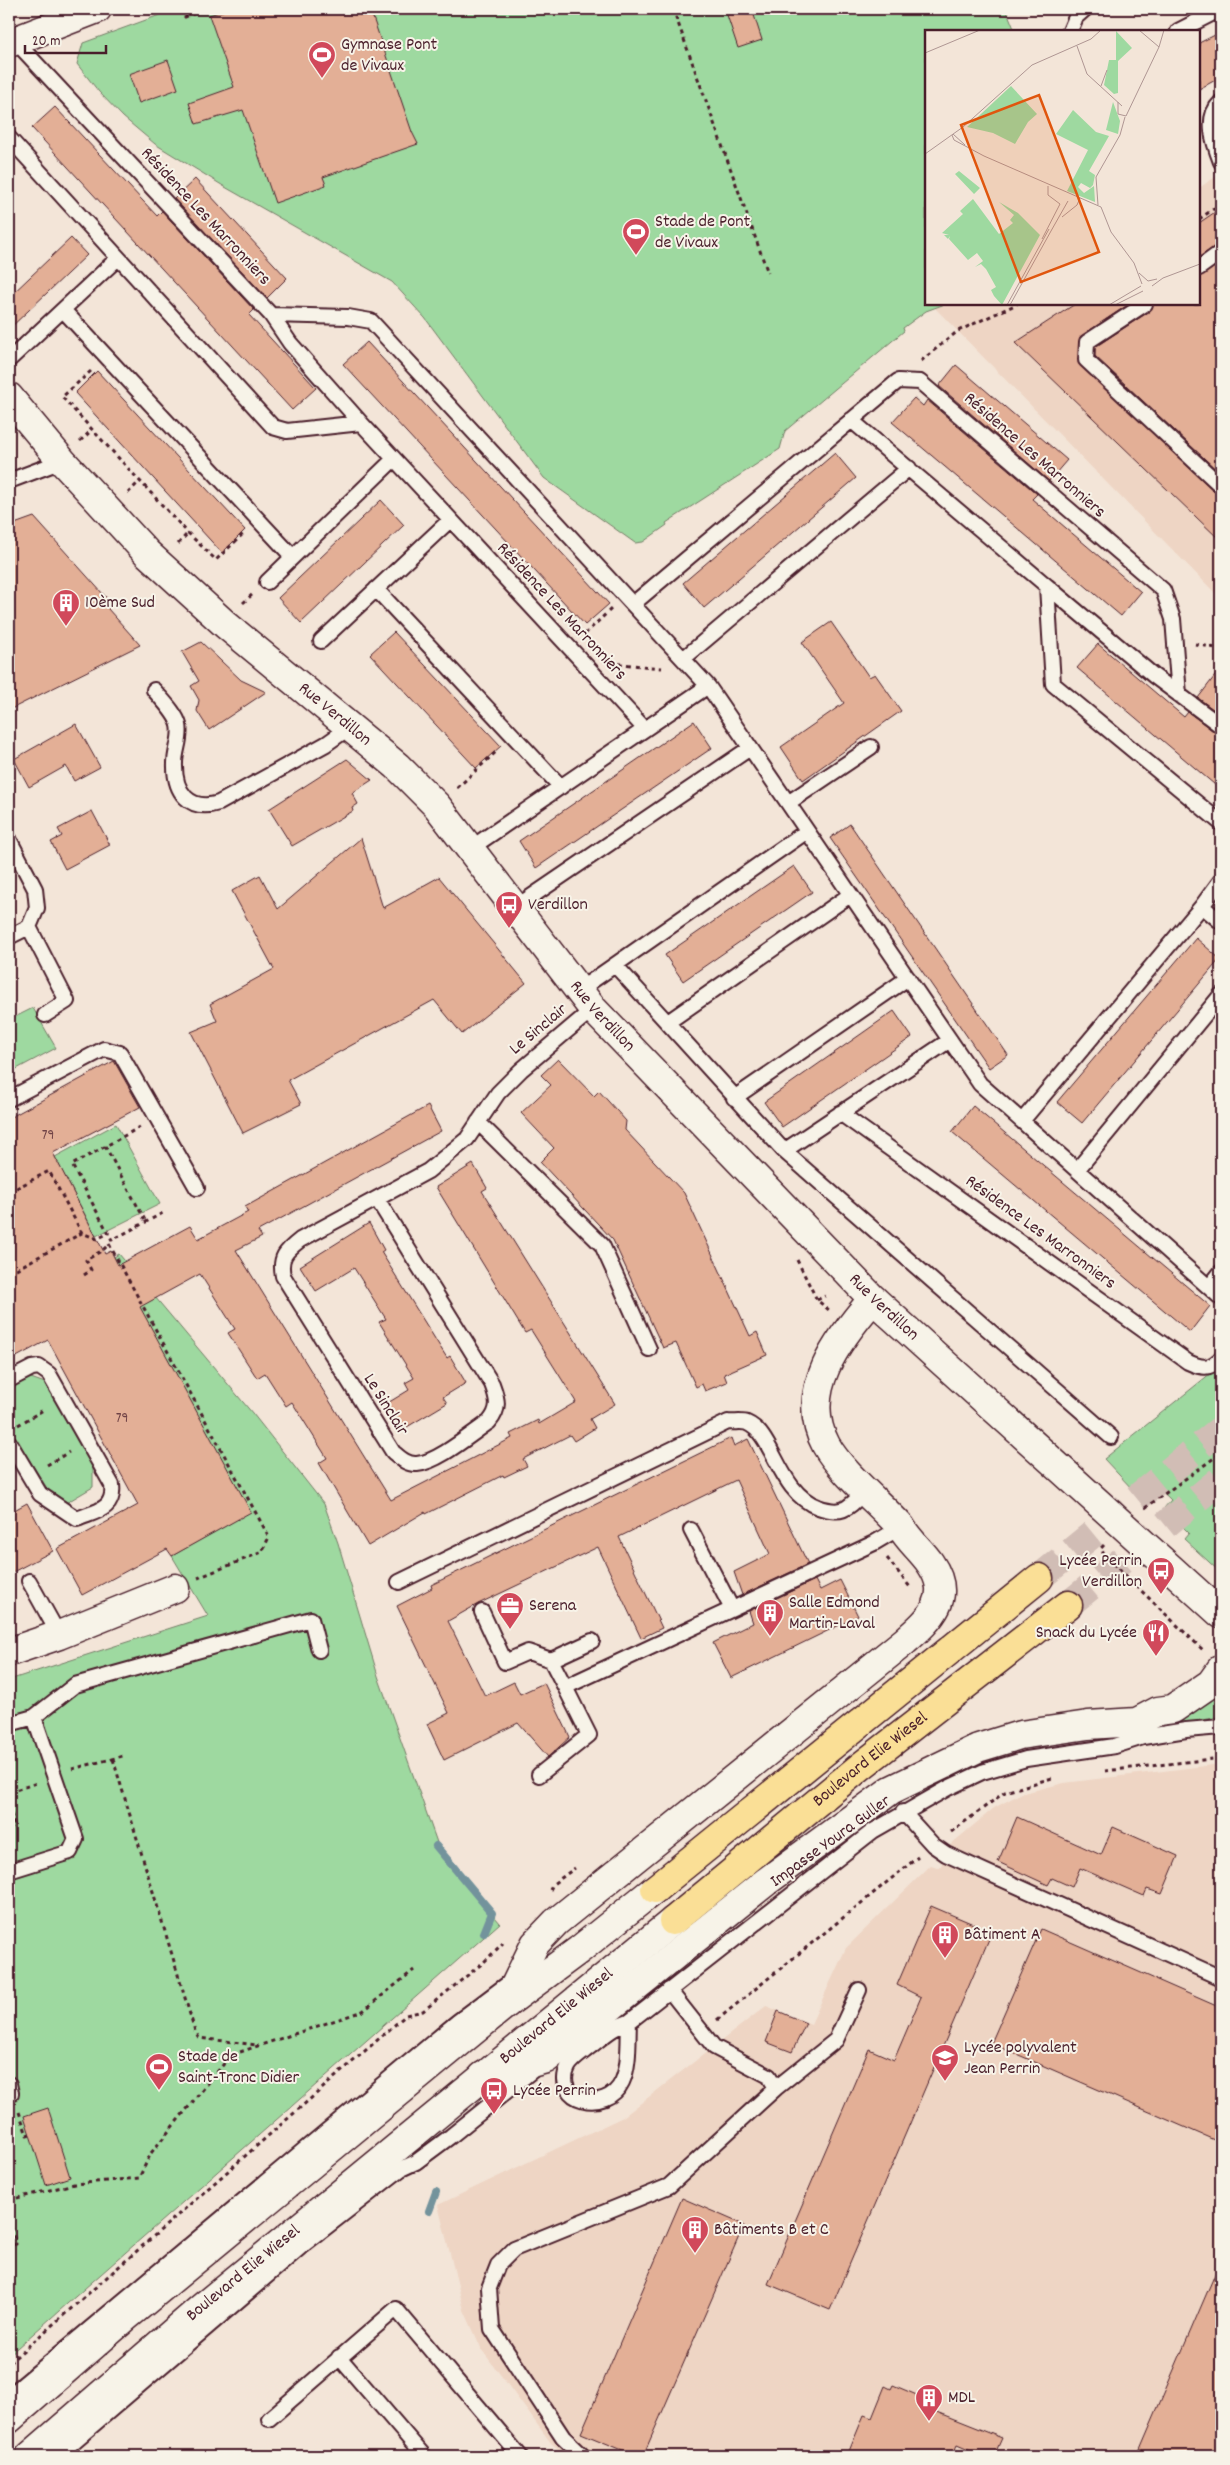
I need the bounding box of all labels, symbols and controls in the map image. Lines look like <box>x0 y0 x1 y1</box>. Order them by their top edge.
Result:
scale bar <box>25 22 106 54</box>
inset map <box>925 30 1200 305</box>
text: 20 m <box>32 31 60 53</box>
place label: Gymnase Pont de Vivaux <box>341 33 438 79</box>
sports icon: Gymnase Pont de Vivaux <box>307 40 337 79</box>
street label: Résidence Les Marronniers <box>134 142 276 292</box>
place label: Stade de Pont de Vivaux <box>655 210 750 256</box>
sports icon: Stade de Pont de Vivaux <box>621 217 651 256</box>
street label: Résidence Les Marronniers <box>958 387 1110 525</box>
street label: Résidence Les Marronniers <box>490 537 632 687</box>
building icon: 10ème Sud <box>51 588 81 627</box>
place label: 10ème Sud <box>85 591 155 616</box>
street label: Rue Verdillon <box>292 677 377 752</box>
bus stop icon: Verdillon <box>494 890 524 929</box>
place label: Verdillon <box>528 893 588 918</box>
street label: Rue Verdillon <box>563 975 641 1058</box>
street label: Le Sinclair <box>505 998 574 1062</box>
house number: 79 <box>42 1125 54 1147</box>
street label: Résidence Les Marronniers <box>960 1170 1120 1296</box>
street label: Rue Verdillon <box>843 1268 924 1347</box>
street label: Le Sinclair <box>356 1369 414 1441</box>
house number: 79 <box>116 1408 128 1430</box>
place label: Lycée Perrin Verdillon <box>1059 1549 1142 1595</box>
bus stop icon: Lycée Perrin Verdillon <box>1146 1556 1176 1595</box>
office icon: Serena <box>495 1591 525 1630</box>
place label: Salle Edmond Martin-Laval <box>789 1591 880 1637</box>
place label: Serena <box>529 1594 577 1619</box>
building icon: Salle Edmond Martin-Laval <box>755 1598 785 1637</box>
restaurant icon: Snack du Lycée <box>1141 1618 1171 1657</box>
place label: Snack du Lycée <box>1036 1621 1137 1646</box>
street label: Boulevard Elie Wiesel <box>807 1706 934 1813</box>
street label: Impasse Youra Guller <box>766 1790 897 1894</box>
building icon: Bâtiment A <box>930 1920 960 1959</box>
place label: Bâtiment A <box>964 1923 1041 1948</box>
street label: Boulevard Elie Wiesel <box>494 1962 620 2071</box>
place label: Lycée polyvalent Jean Perrin <box>964 2036 1077 2082</box>
school or university icon: Lycée polyvalent Jean Perrin <box>930 2043 960 2082</box>
place label: Stade de Saint-Tronc Didier <box>178 2045 300 2091</box>
sports icon: Stade de Saint-Tronc Didier <box>144 2052 174 2091</box>
bus stop icon: Lycée Perrin <box>479 2076 509 2115</box>
place label: Lycée Perrin <box>513 2079 596 2104</box>
building icon: Bâtiments B et C <box>680 2215 710 2254</box>
place label: Bâtiments B et C <box>714 2218 829 2243</box>
street label: Boulevard Elie Wiesel <box>181 2219 306 2328</box>
building icon: MDL <box>914 2383 944 2422</box>
place label: MDL <box>948 2386 976 2411</box>

